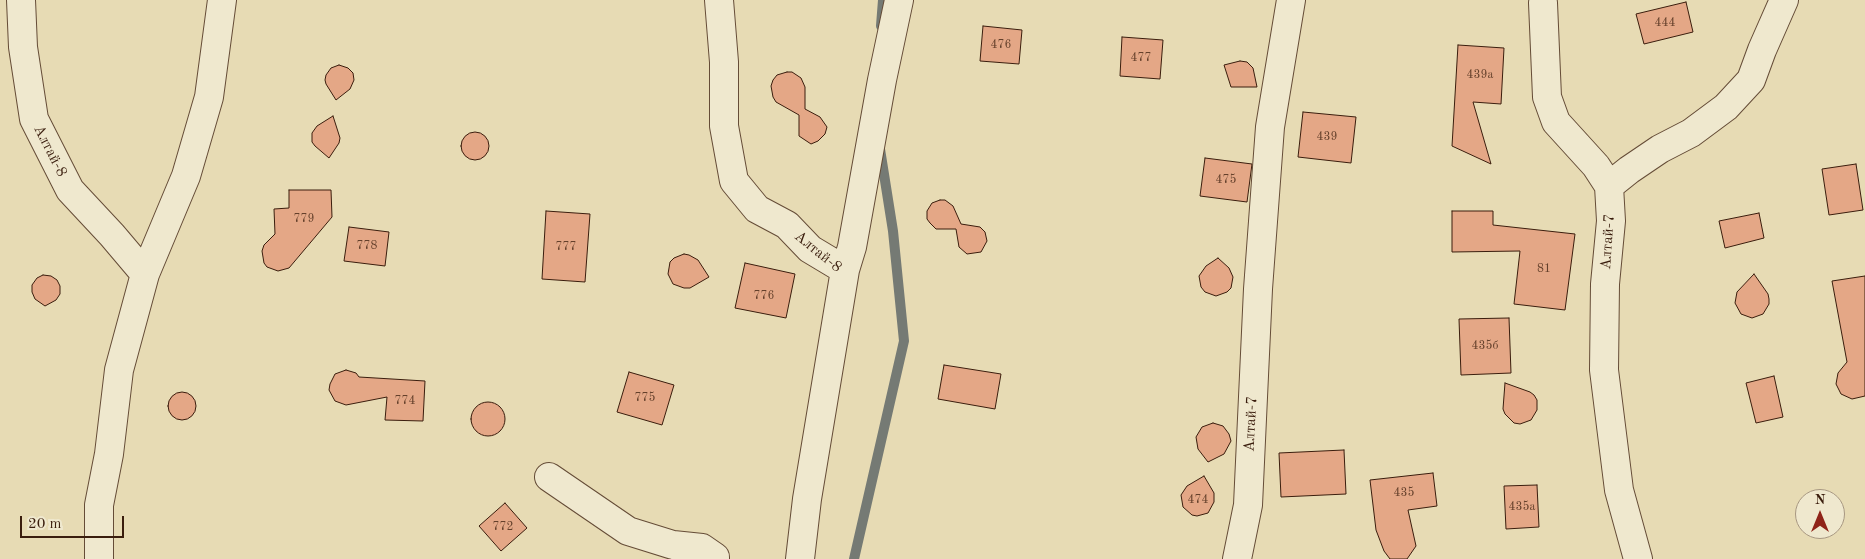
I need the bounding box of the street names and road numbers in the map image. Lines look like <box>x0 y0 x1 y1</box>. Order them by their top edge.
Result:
street label: Алтай-8 <box>29 122 71 180</box>
street label: Алтай-7 <box>1597 214 1619 270</box>
street label: Алтай-8 <box>791 227 845 277</box>
street label: Алтай-7 <box>1241 396 1261 452</box>

